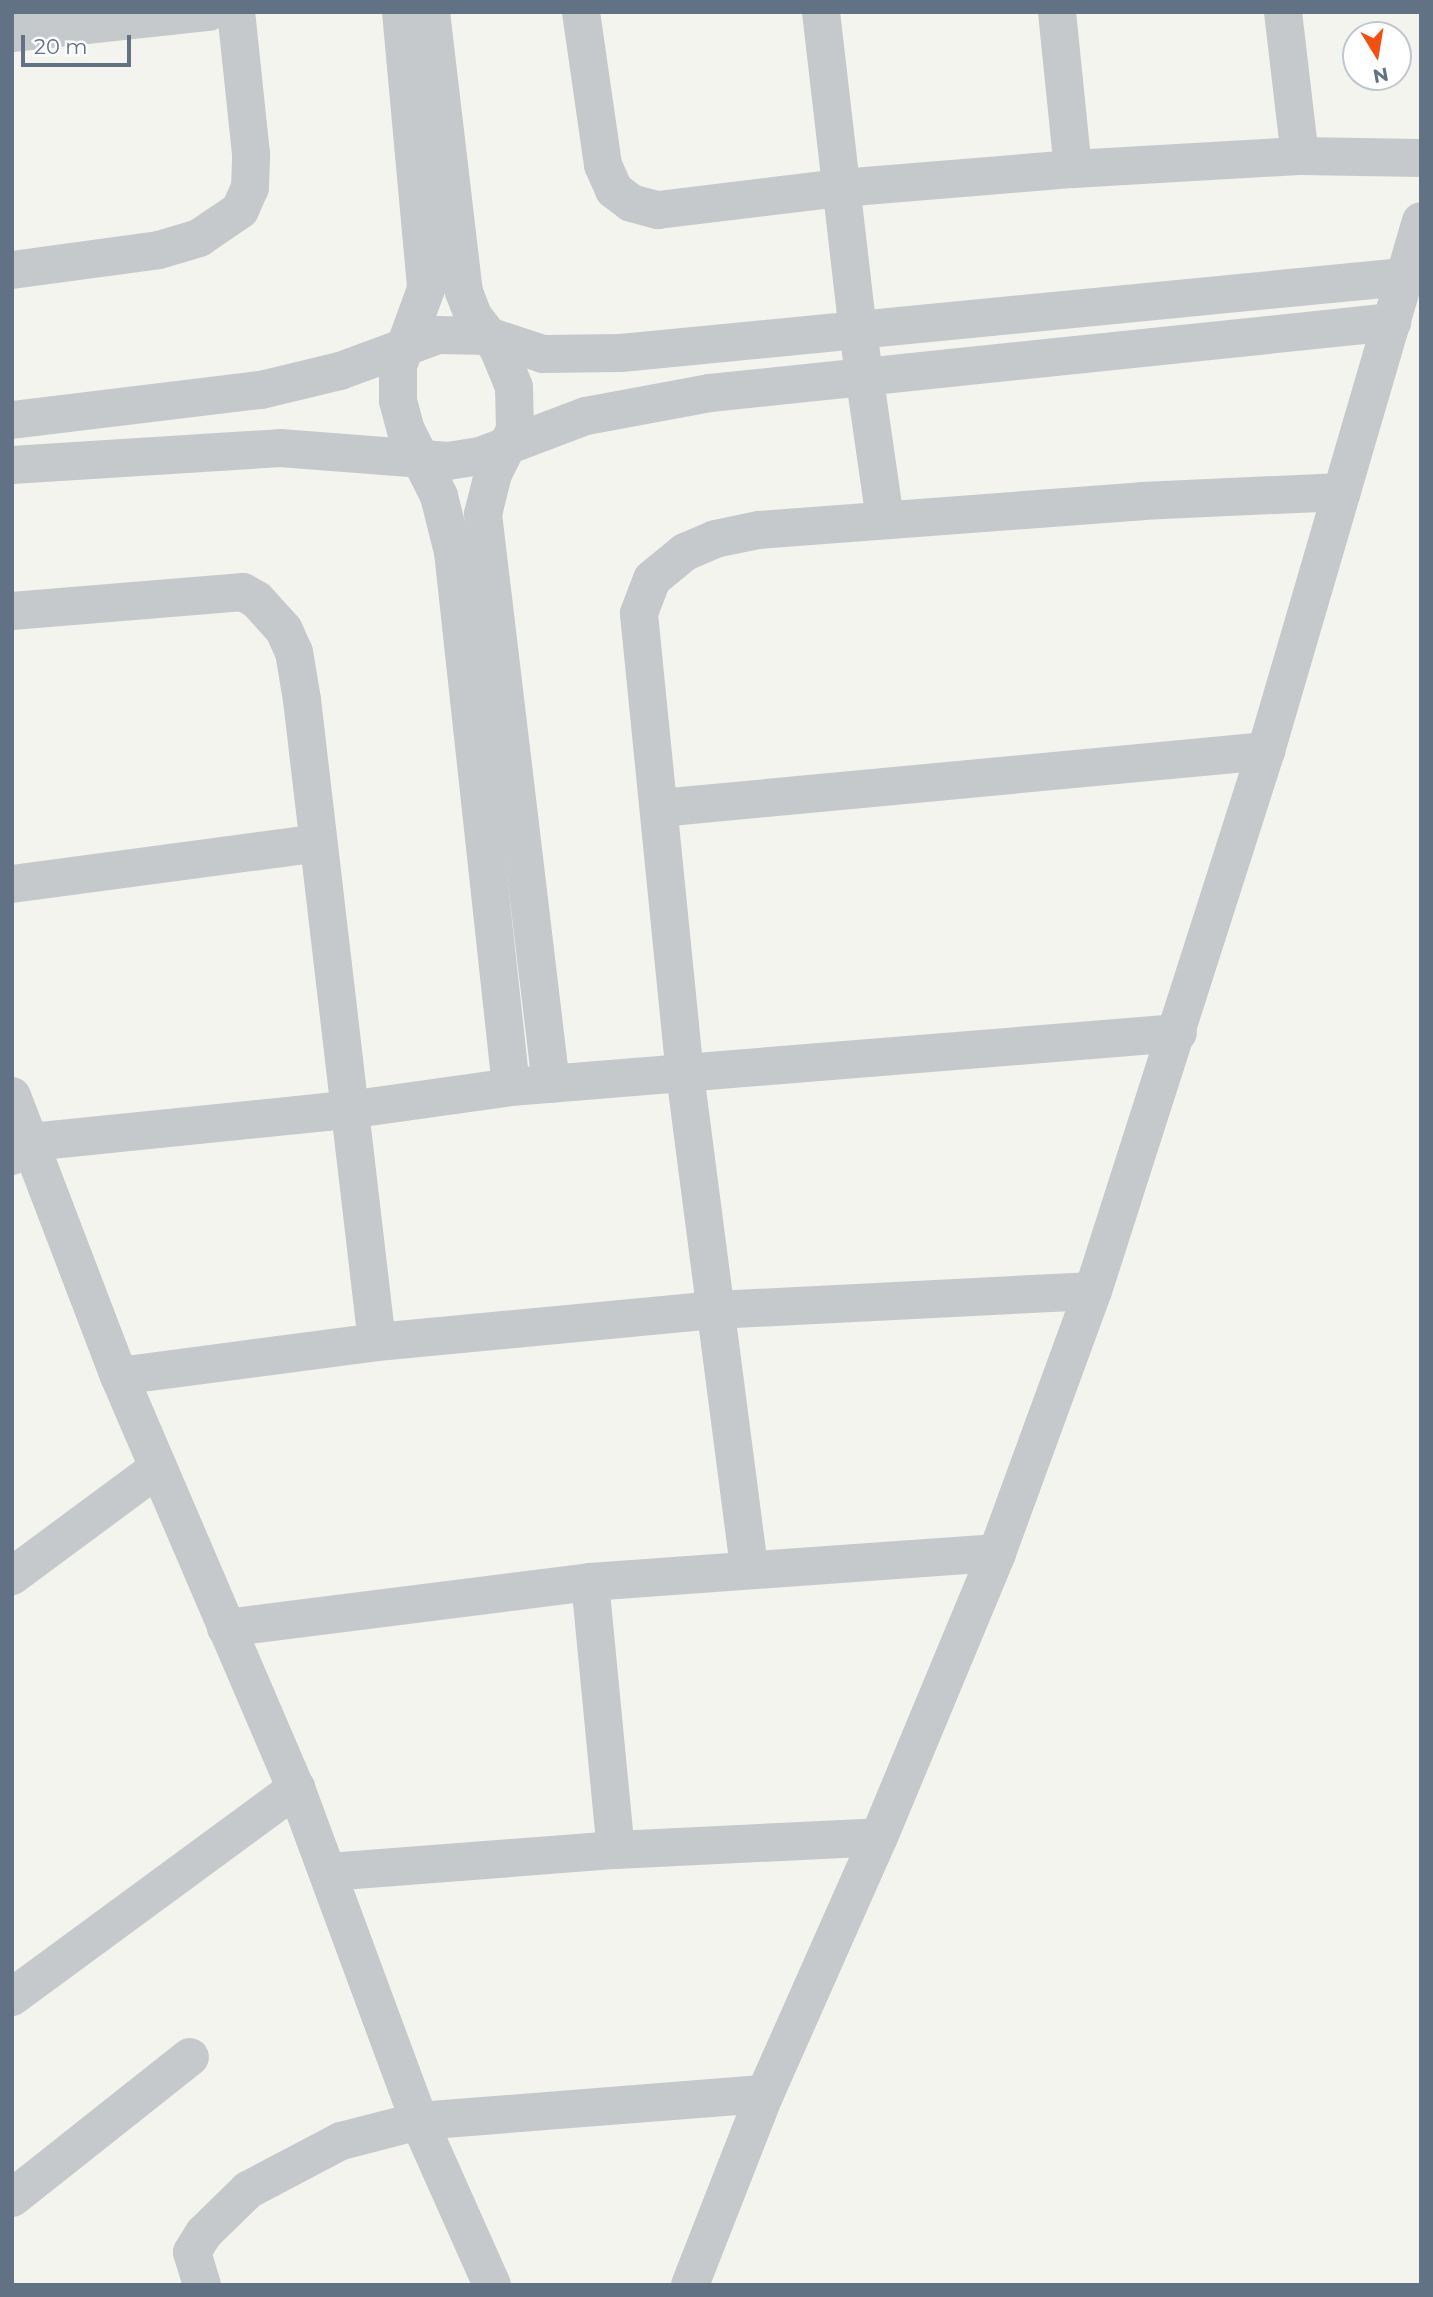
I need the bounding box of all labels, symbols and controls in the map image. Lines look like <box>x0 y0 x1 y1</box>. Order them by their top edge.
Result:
scale bar <box>24 21 135 65</box>
north arrow <box>1342 21 1412 91</box>
text: 20 m <box>34 34 88 59</box>
text: N <box>1371 62 1390 88</box>

